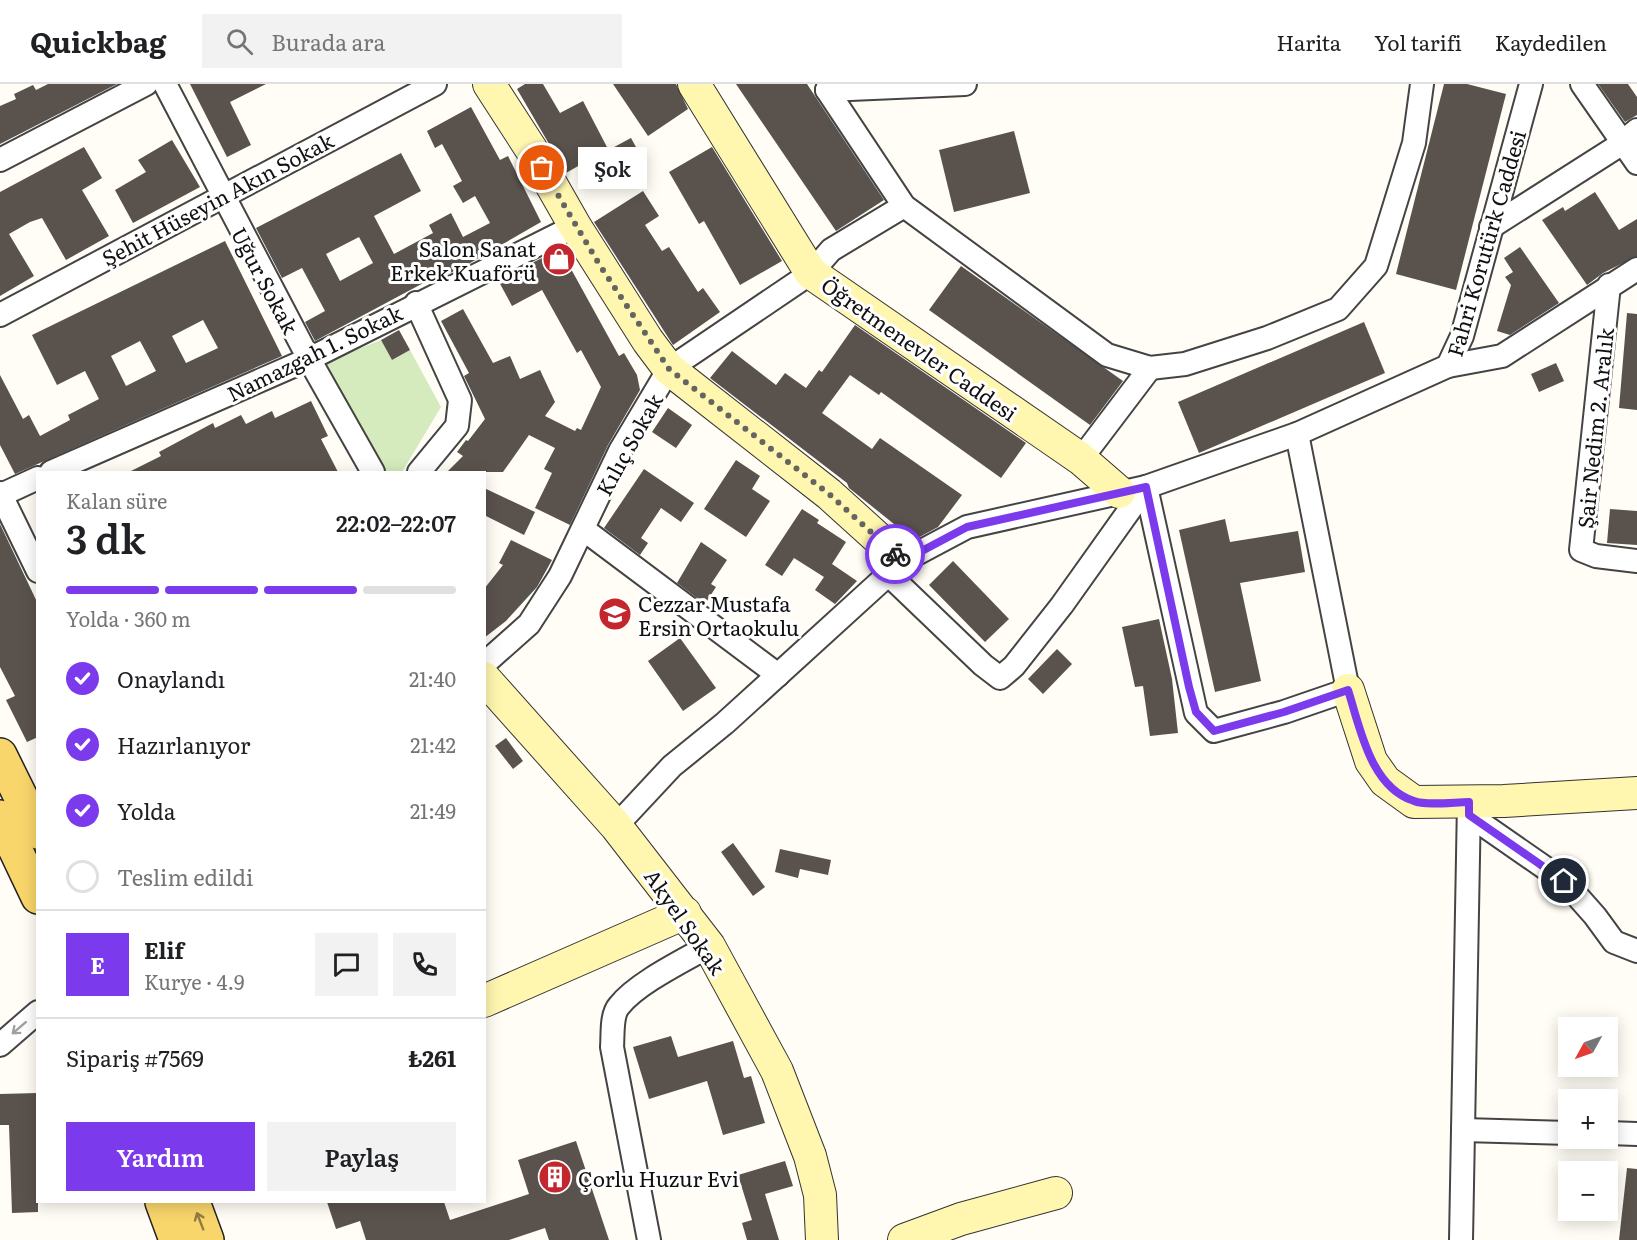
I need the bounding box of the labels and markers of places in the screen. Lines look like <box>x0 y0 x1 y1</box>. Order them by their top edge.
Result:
pin <box>516 142 567 193</box>
callout: Şok <box>578 147 647 189</box>
place label: Salon Sanat Erkek Kuaförü <box>390 232 537 287</box>
shop icon: Salon Sanat Erkek Kuaförü <box>541 241 577 277</box>
place label: Cezzar Mustafa Ersin Ortaokulu <box>638 587 799 642</box>
school or university icon: Cezzar Mustafa Ersin Ortaokulu <box>597 596 633 632</box>
pin <box>1538 855 1589 906</box>
building icon: Çorlu Huzur Evi <box>537 1159 573 1195</box>
place label: Çorlu Huzur Evi <box>578 1162 739 1193</box>

